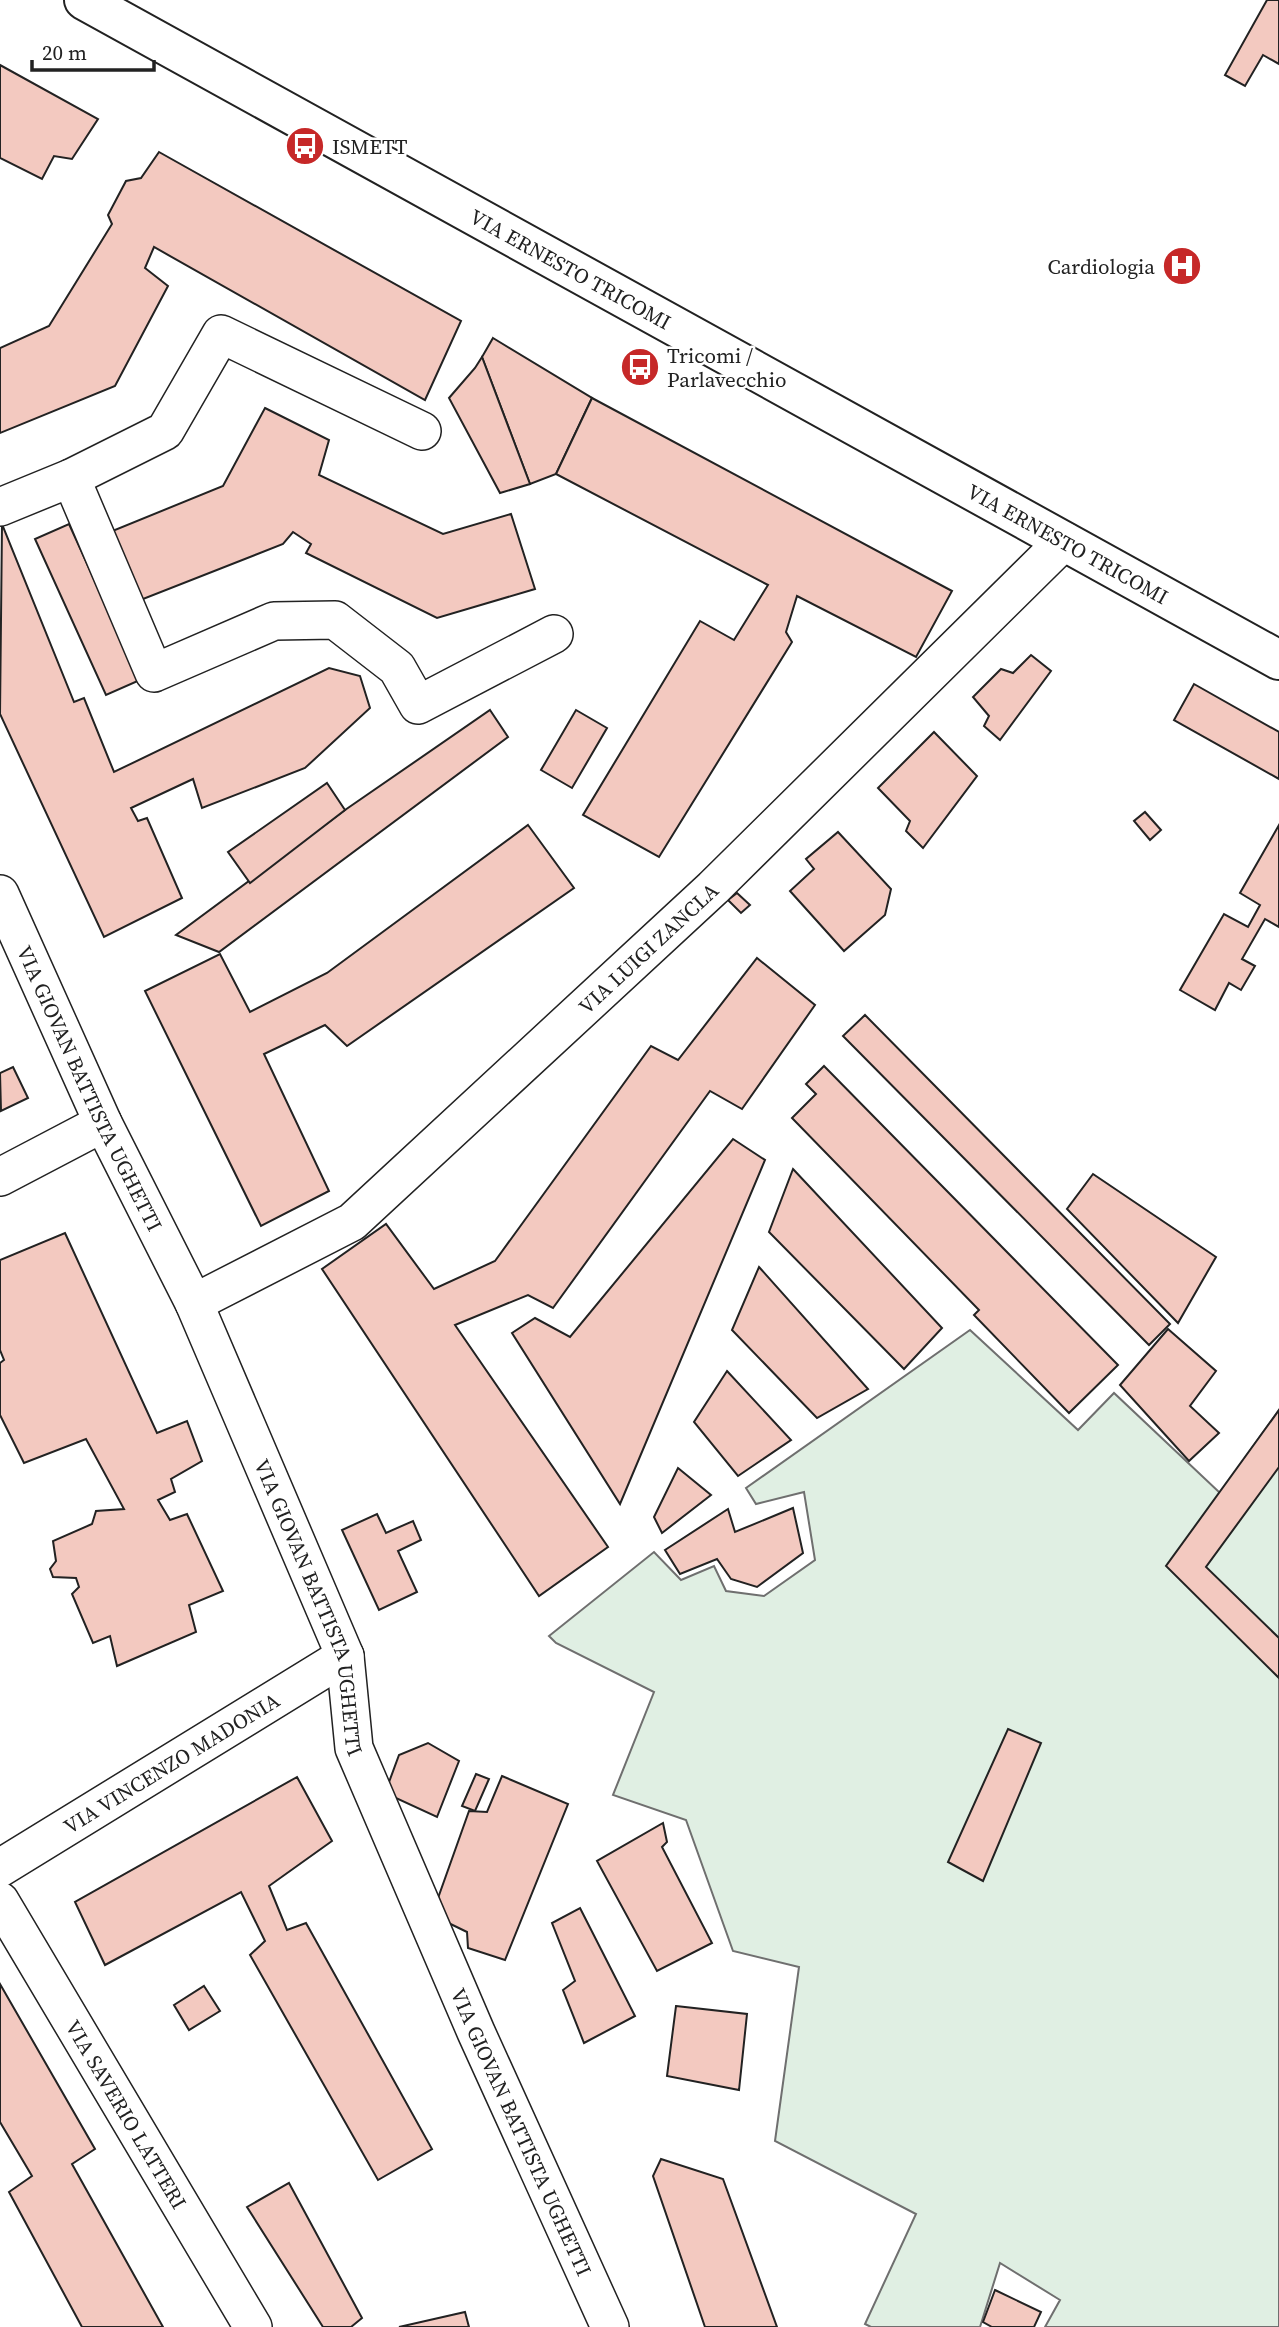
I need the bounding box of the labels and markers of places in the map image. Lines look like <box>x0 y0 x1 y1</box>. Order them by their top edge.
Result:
bus stop icon: ISMETT <box>284 125 326 167</box>
place label: ISMETT <box>332 132 408 161</box>
hospital icon: Cardiologia <box>1161 245 1203 287</box>
place label: Cardiologia <box>1047 252 1155 281</box>
place label: Tricomi / Parlavecchio <box>667 341 787 394</box>
bus stop icon: Tricomi / Parlavecchio <box>619 346 661 388</box>

